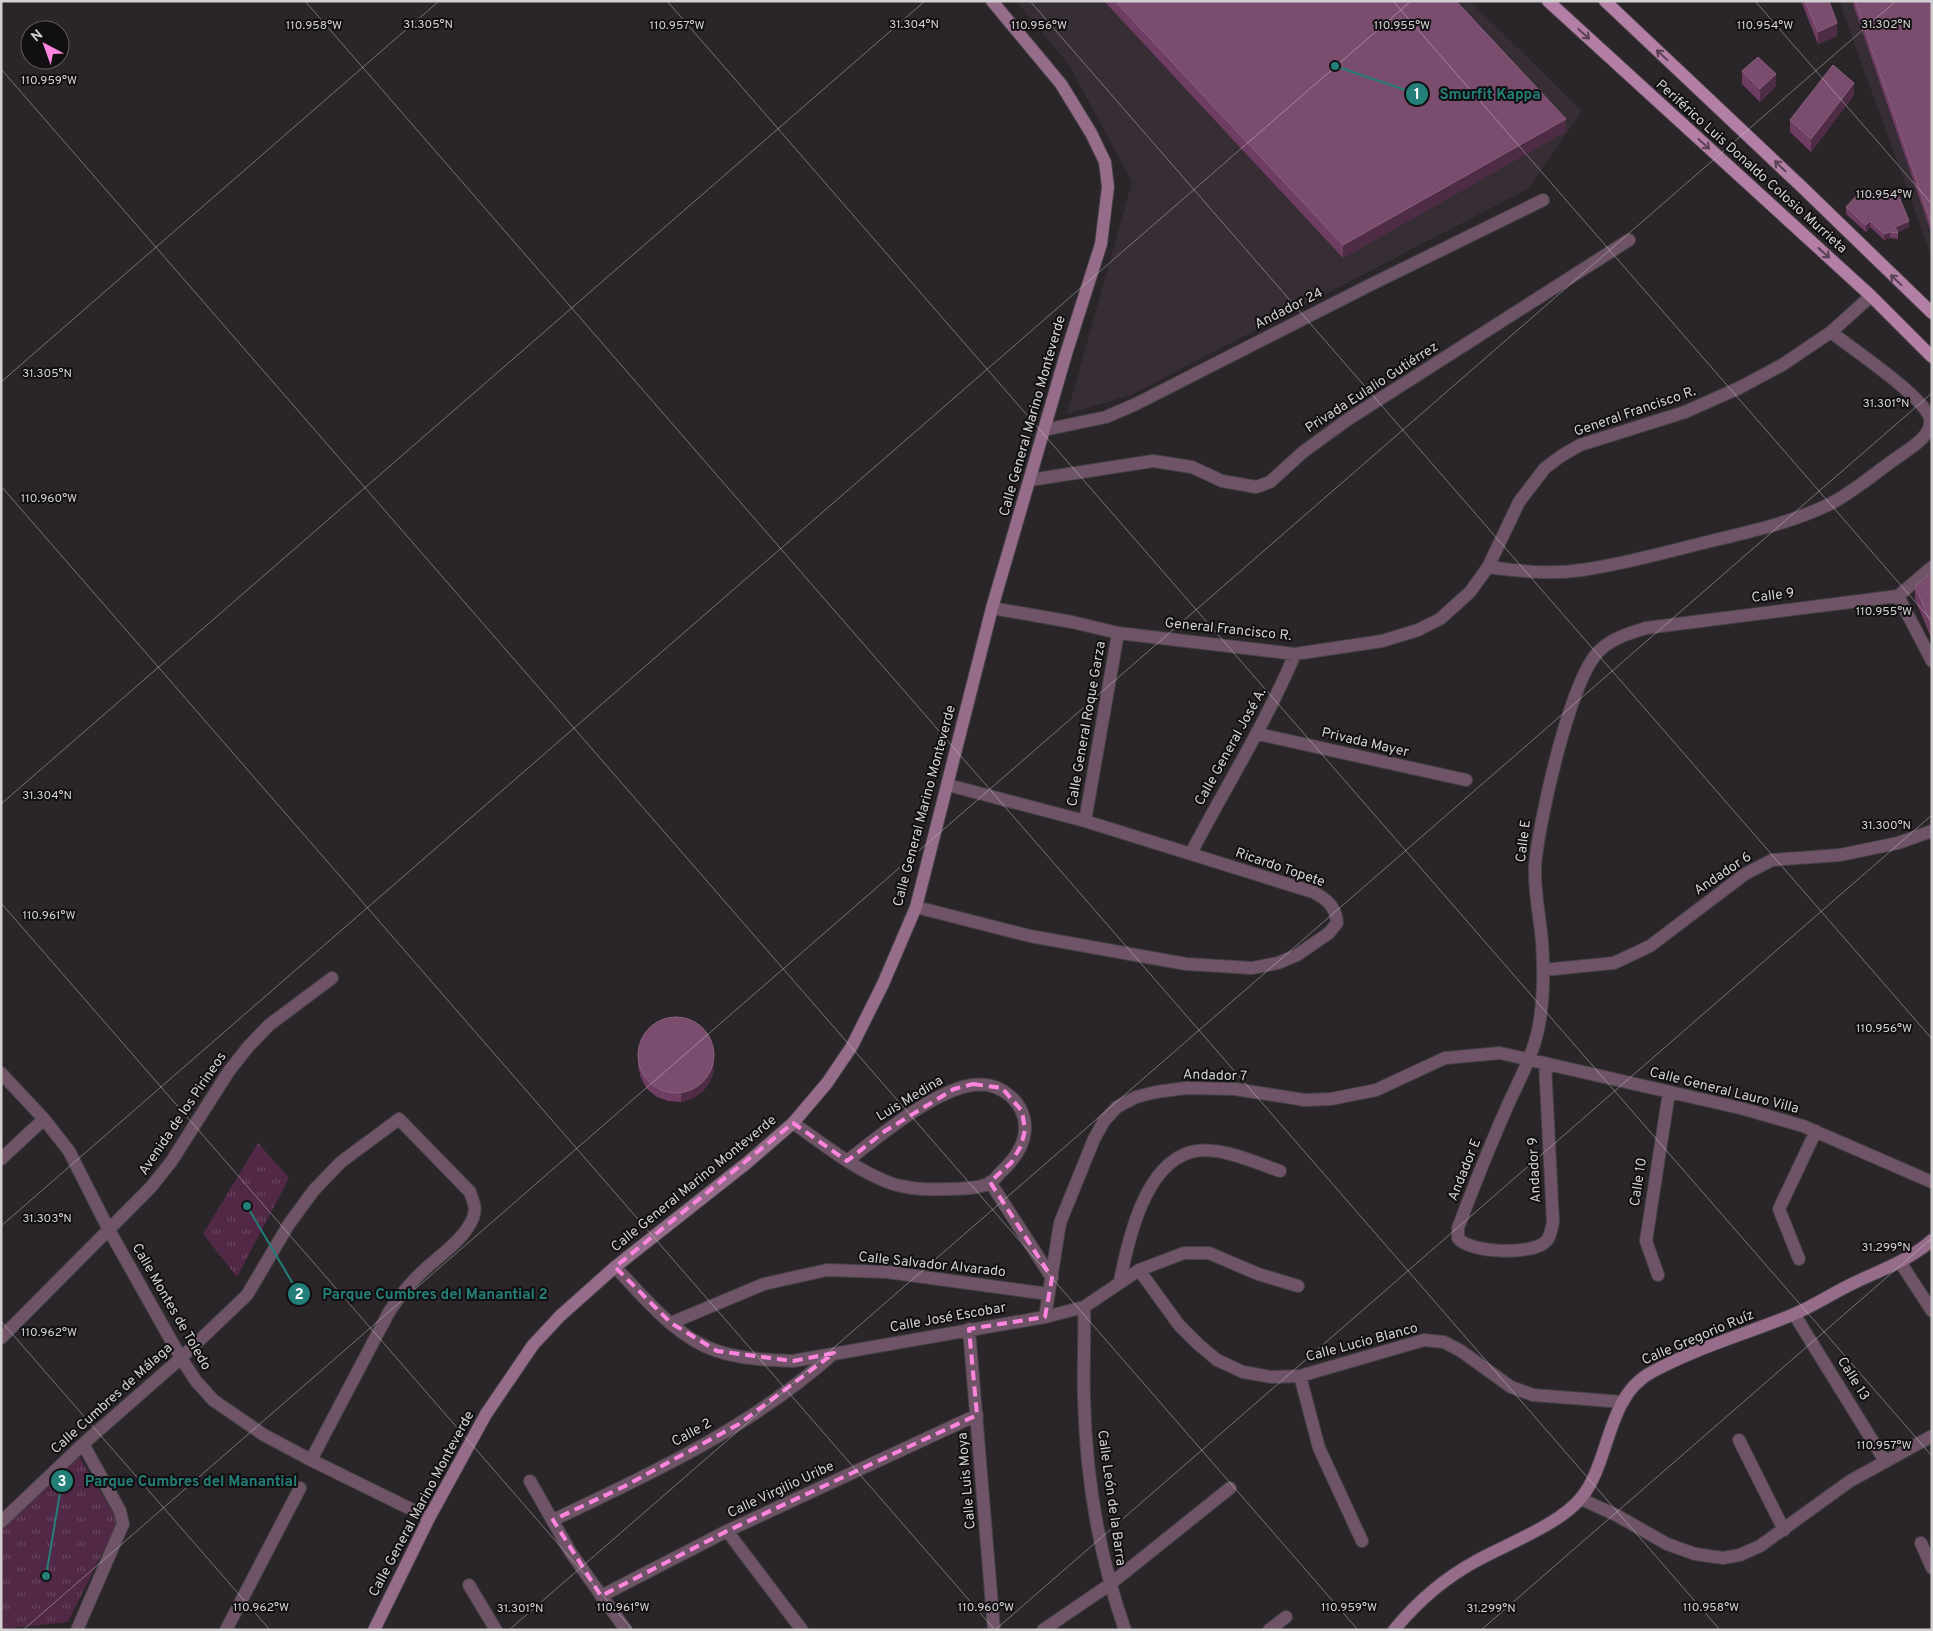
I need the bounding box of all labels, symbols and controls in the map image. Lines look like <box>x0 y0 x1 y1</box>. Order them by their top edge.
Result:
text: 31.305°N <box>403 17 453 33</box>
text: 31.304°N <box>889 17 939 33</box>
text: 31.302°N <box>1861 17 1911 33</box>
text: 110.958°W <box>286 18 342 34</box>
text: 110.957°W <box>649 18 705 34</box>
text: 110.956°W <box>1011 18 1067 34</box>
text: 110.955°W <box>1374 18 1430 34</box>
text: 110.954°W <box>1737 18 1793 34</box>
north arrow <box>20 20 70 70</box>
text: N <box>28 27 47 46</box>
one-way arrow <box>1578 28 1591 40</box>
one-way arrow <box>1655 49 1668 61</box>
text: 110.959°W <box>21 73 77 89</box>
street label: Periférico Luis Donaldo Colosio Murrieta <box>1652 76 1850 258</box>
callout: Smurfit Kappa <box>1404 79 1551 109</box>
text: 1 <box>1414 86 1420 105</box>
text: Smurfit Kappa <box>1439 86 1541 105</box>
one-way arrow <box>1698 138 1711 150</box>
one-way arrow <box>1774 160 1787 172</box>
text: 110.954°W <box>1856 187 1912 203</box>
one-way arrow <box>1818 247 1831 259</box>
one-way arrow <box>1890 274 1903 286</box>
street label: Andador 24 <box>1252 285 1326 333</box>
street label: Calle General Marino Monteverde <box>996 314 1070 518</box>
street label: Privada Eulalio Gutiérrez <box>1302 339 1442 437</box>
text: 31.305°N <box>22 366 72 382</box>
street label: General Francisco R. <box>1572 383 1698 441</box>
text: 31.301°N <box>1863 396 1910 412</box>
text: 110.960°W <box>21 491 77 507</box>
street label: Calle 9 <box>1751 585 1795 607</box>
text: 110.955°W <box>1856 604 1912 620</box>
street label: General Francisco R. <box>1164 615 1292 645</box>
street label: Calle General Roque Garza <box>1064 640 1110 808</box>
street label: Calle General José A. <box>1192 685 1270 809</box>
street label: Calle General Marino Monteverde <box>890 703 960 909</box>
street label: Privada Mayer <box>1320 725 1411 761</box>
text: 31.304°N <box>22 788 72 804</box>
text: 31.300°N <box>1861 818 1911 834</box>
street label: Calle E <box>1513 819 1535 863</box>
street label: Ricardo Topete <box>1233 845 1327 891</box>
street label: Andador 6 <box>1691 849 1755 899</box>
text: 110.961°W <box>22 908 76 924</box>
text: 110.956°W <box>1856 1021 1912 1037</box>
street label: Avenida de los Pirineos <box>135 1049 231 1179</box>
street label: Calle General Lauro Villa <box>1648 1064 1800 1118</box>
street label: Andador 7 <box>1183 1066 1247 1086</box>
street label: Luis Medina <box>874 1072 946 1126</box>
street label: Calle General Marino Monteverde <box>608 1112 780 1256</box>
street label: Andador E <box>1445 1136 1485 1204</box>
street label: Andador 9 <box>1525 1137 1545 1203</box>
street label: Calle 10 <box>1627 1157 1651 1207</box>
text: 31.303°N <box>22 1211 72 1227</box>
text: 31.299°N <box>1861 1240 1911 1256</box>
street label: Calle Montes de Toledo <box>128 1241 214 1374</box>
street label: Calle Salvador Alvarado <box>857 1249 1007 1281</box>
callout: Parque Cumbres del Manantial 2 <box>287 1279 557 1309</box>
text: 2 <box>294 1286 304 1305</box>
text: Parque Cumbres del Manantial 2 <box>322 1286 548 1305</box>
street label: Calle José Escobar <box>889 1299 1008 1337</box>
street label: Calle Gregorio Ruíz <box>1639 1307 1757 1369</box>
street label: Calle Lucio Blanco <box>1304 1320 1420 1366</box>
text: 110.962°W <box>21 1325 77 1341</box>
street label: Calle Cumbres de Málaga <box>48 1340 176 1458</box>
street label: Calle 13 <box>1833 1354 1873 1404</box>
street label: Calle General Marino Monteverde <box>366 1408 478 1600</box>
street label: Calle 2 <box>669 1415 715 1451</box>
street label: Calle León de la Barra <box>1093 1429 1129 1567</box>
street label: Calle Luis Moya <box>954 1432 980 1530</box>
text: 110.957°W <box>1856 1438 1912 1454</box>
street label: Calle Virgilio Uribe <box>725 1458 837 1522</box>
callout: Parque Cumbres del Manantial <box>50 1466 307 1496</box>
text: 3 <box>58 1473 67 1492</box>
text: Parque Cumbres del Manantial <box>85 1473 297 1492</box>
text: 110.962°W <box>233 1600 289 1616</box>
text: 110.961°W <box>596 1600 650 1616</box>
text: 110.960°W <box>958 1600 1014 1616</box>
text: 110.959°W <box>1321 1600 1377 1616</box>
text: 110.958°W <box>1683 1600 1739 1616</box>
text: 31.301°N <box>497 1601 544 1617</box>
text: 31.299°N <box>1466 1601 1516 1617</box>

